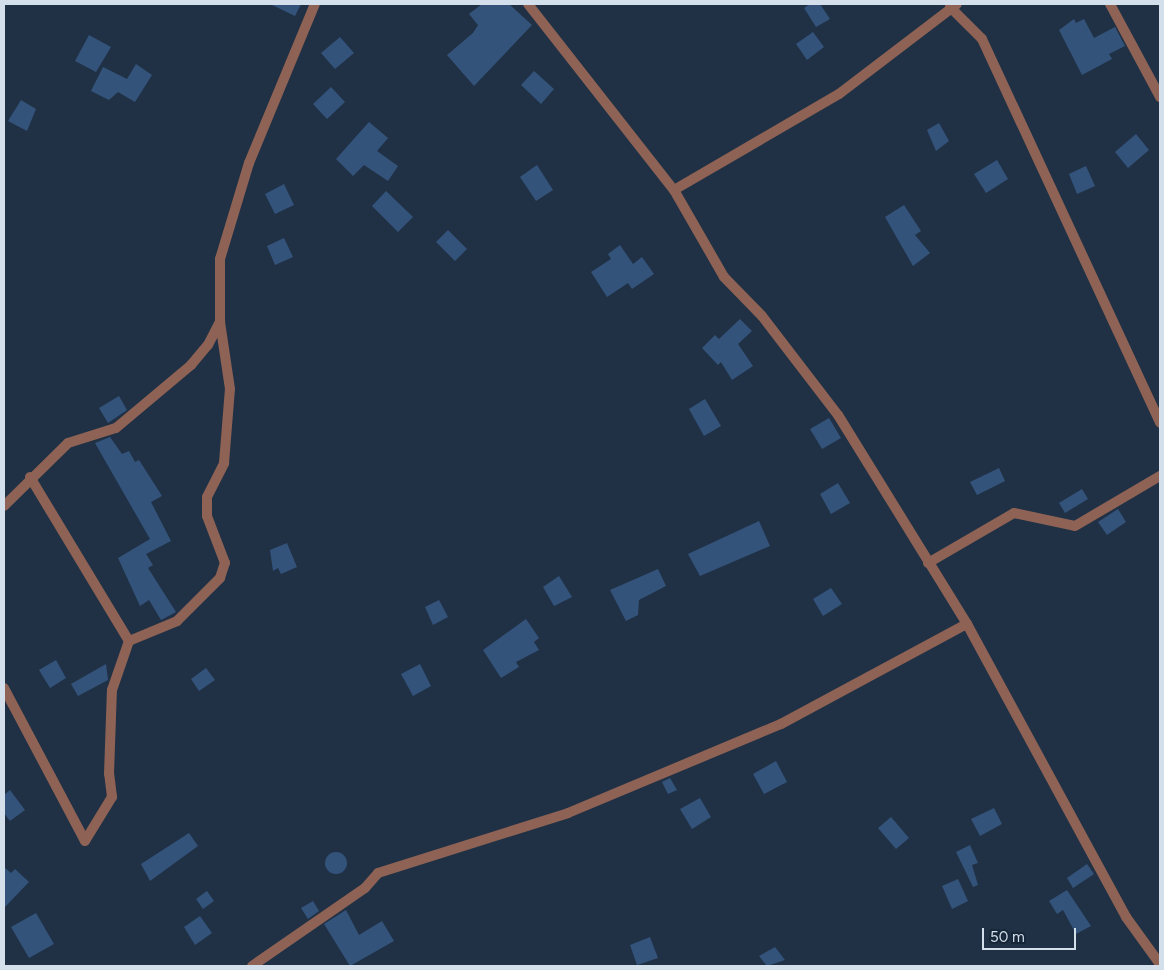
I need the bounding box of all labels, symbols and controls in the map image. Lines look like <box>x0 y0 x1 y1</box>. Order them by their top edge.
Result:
scale bar <box>984 918 1078 950</box>
text: 50 m <box>990 928 1025 946</box>

